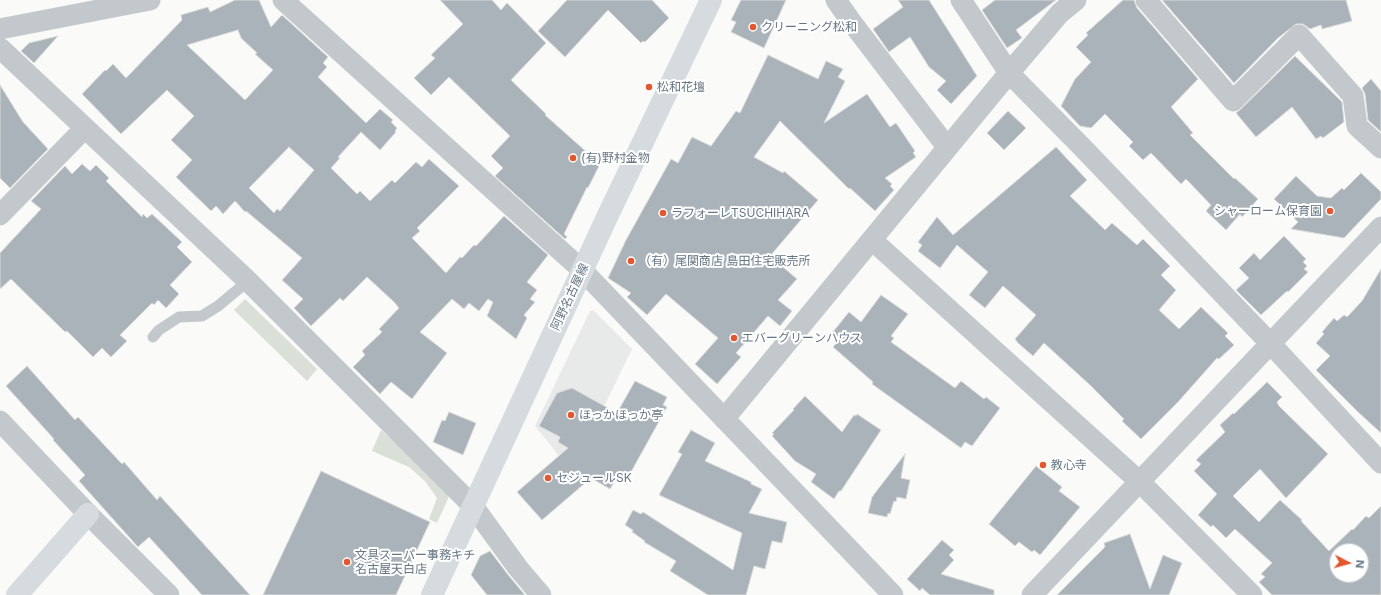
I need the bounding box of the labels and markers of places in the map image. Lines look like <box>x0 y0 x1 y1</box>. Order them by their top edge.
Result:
place label: クリーニング松和 <box>761 20 857 34</box>
marker: クリーニング松和 <box>748 22 758 32</box>
place label: 松和花壇 <box>657 80 705 94</box>
marker: 松和花壇 <box>644 82 654 92</box>
place label: (有)野村金物 <box>581 151 650 165</box>
marker: (有)野村金物 <box>568 153 578 163</box>
place label: シャーローム保育園 <box>1214 204 1322 218</box>
place label: ラフォーレTSUCHIHARA <box>671 206 809 220</box>
marker: シャーローム保育園 <box>1325 206 1335 216</box>
marker: ラフォーレTSUCHIHARA <box>658 208 668 218</box>
place label: （有）尾関商店 島田住宅販売所 <box>639 254 810 268</box>
marker: （有）尾関商店 島田住宅販売所 <box>626 256 636 266</box>
place label: エバーグリーンハウス <box>742 331 862 345</box>
marker: エバーグリーンハウス <box>729 333 739 343</box>
place label: ほっかほっか亭 <box>579 408 663 422</box>
marker: ほっかほっか亭 <box>566 410 576 420</box>
place label: 教心寺 <box>1051 458 1087 472</box>
marker: 教心寺 <box>1038 460 1048 470</box>
place label: セジュールSK <box>556 471 632 485</box>
marker: セジュールSK <box>543 473 553 483</box>
place label: 文具スーパー事務キチ 名古屋天白店 <box>355 548 475 576</box>
marker: 文具スーパー事務キチ 名古屋天白店 <box>342 557 352 567</box>

